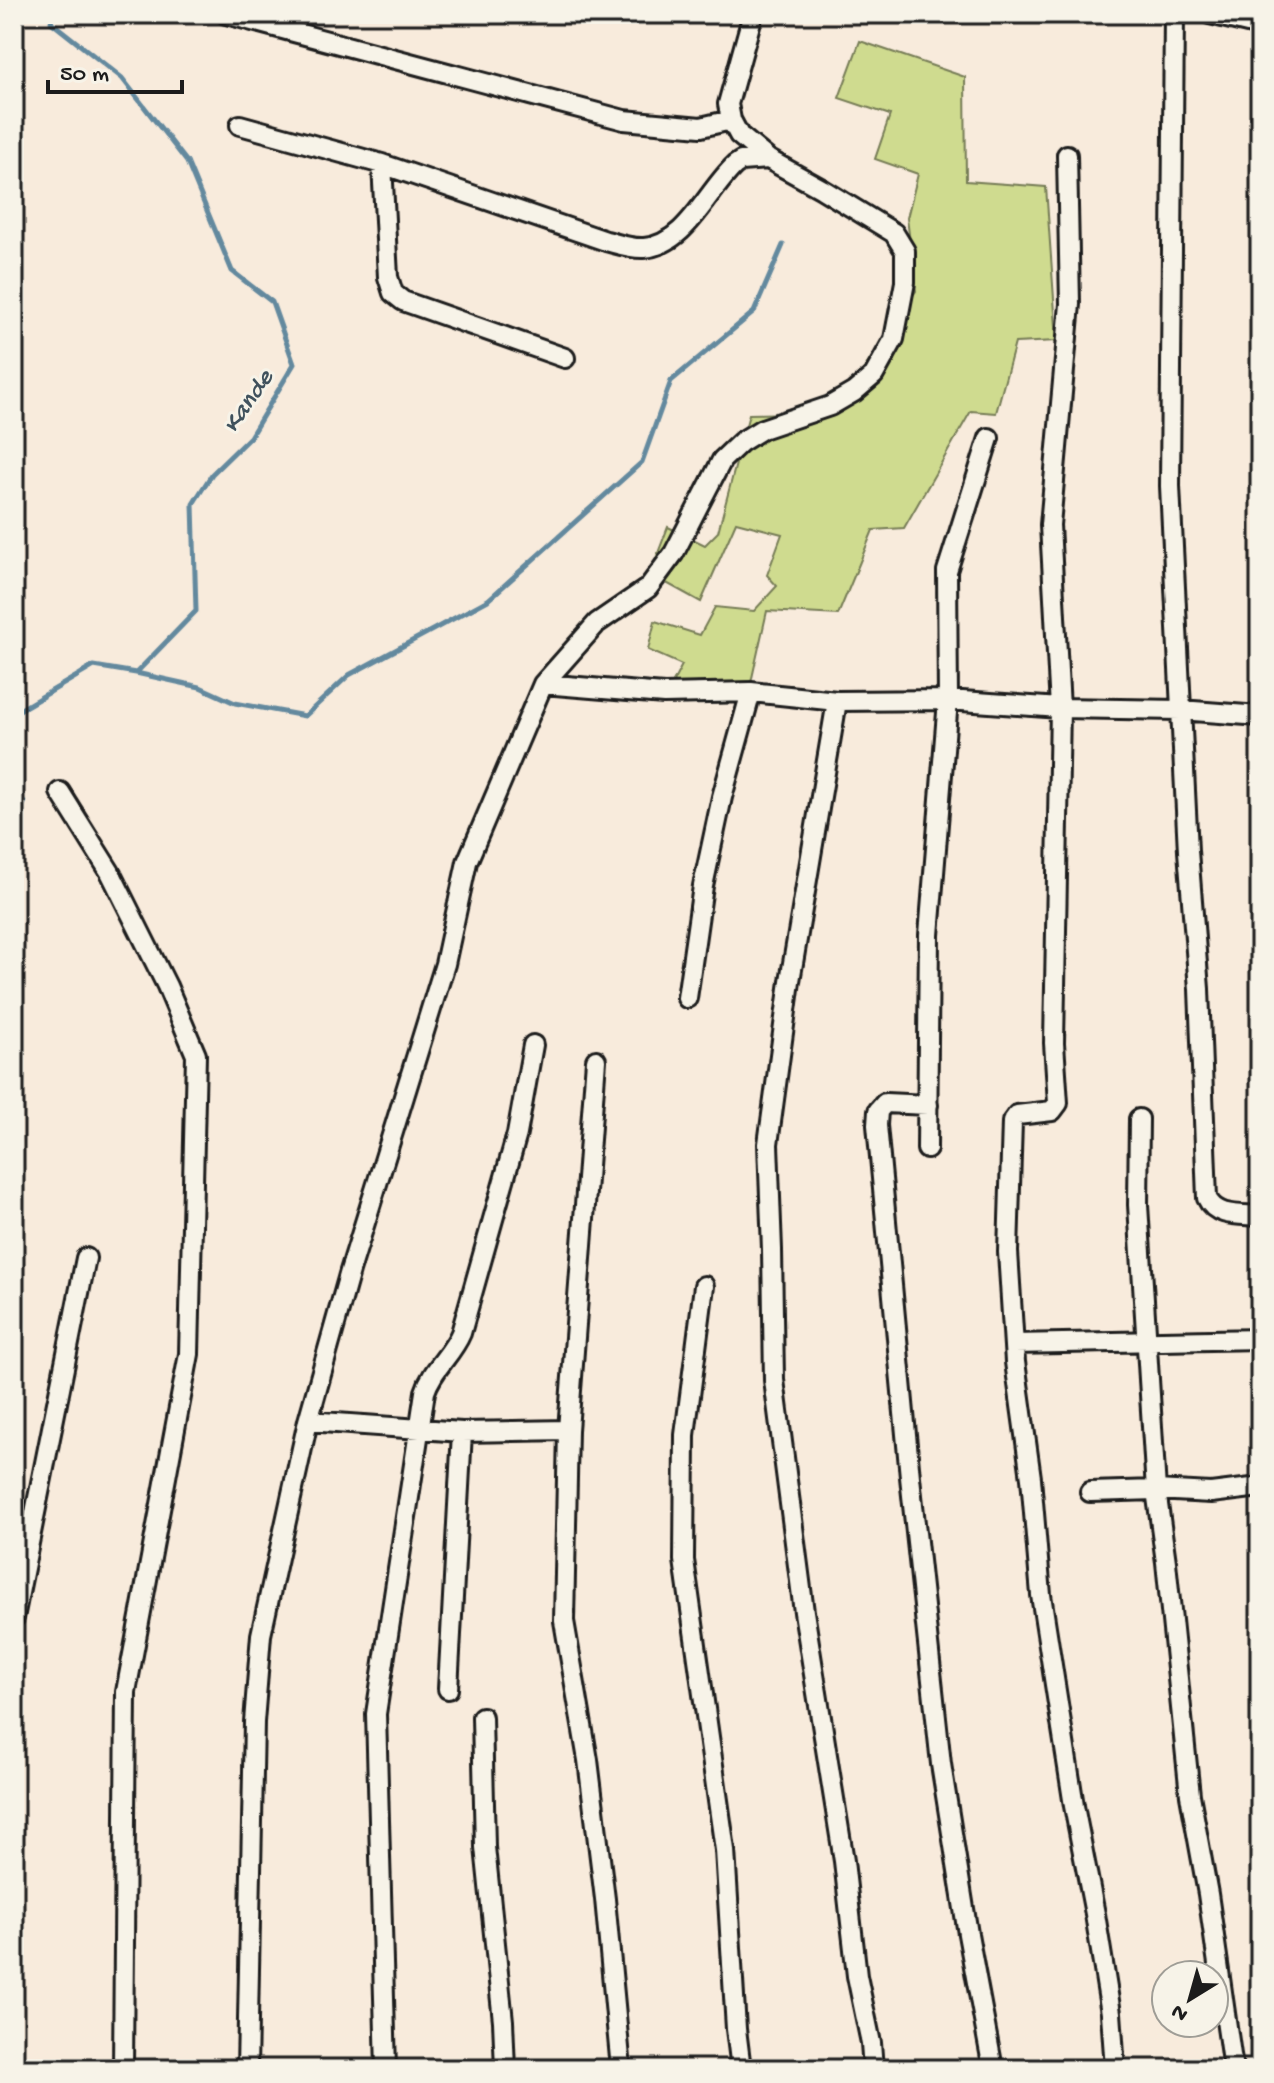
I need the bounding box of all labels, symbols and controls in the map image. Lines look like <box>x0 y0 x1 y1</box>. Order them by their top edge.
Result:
scale bar <box>48 44 182 94</box>
text: 50 m <box>60 61 109 90</box>
water label: Kande <box>217 364 283 440</box>
north arrow <box>1150 1959 1230 2039</box>
text: N <box>1167 1997 1194 2026</box>

